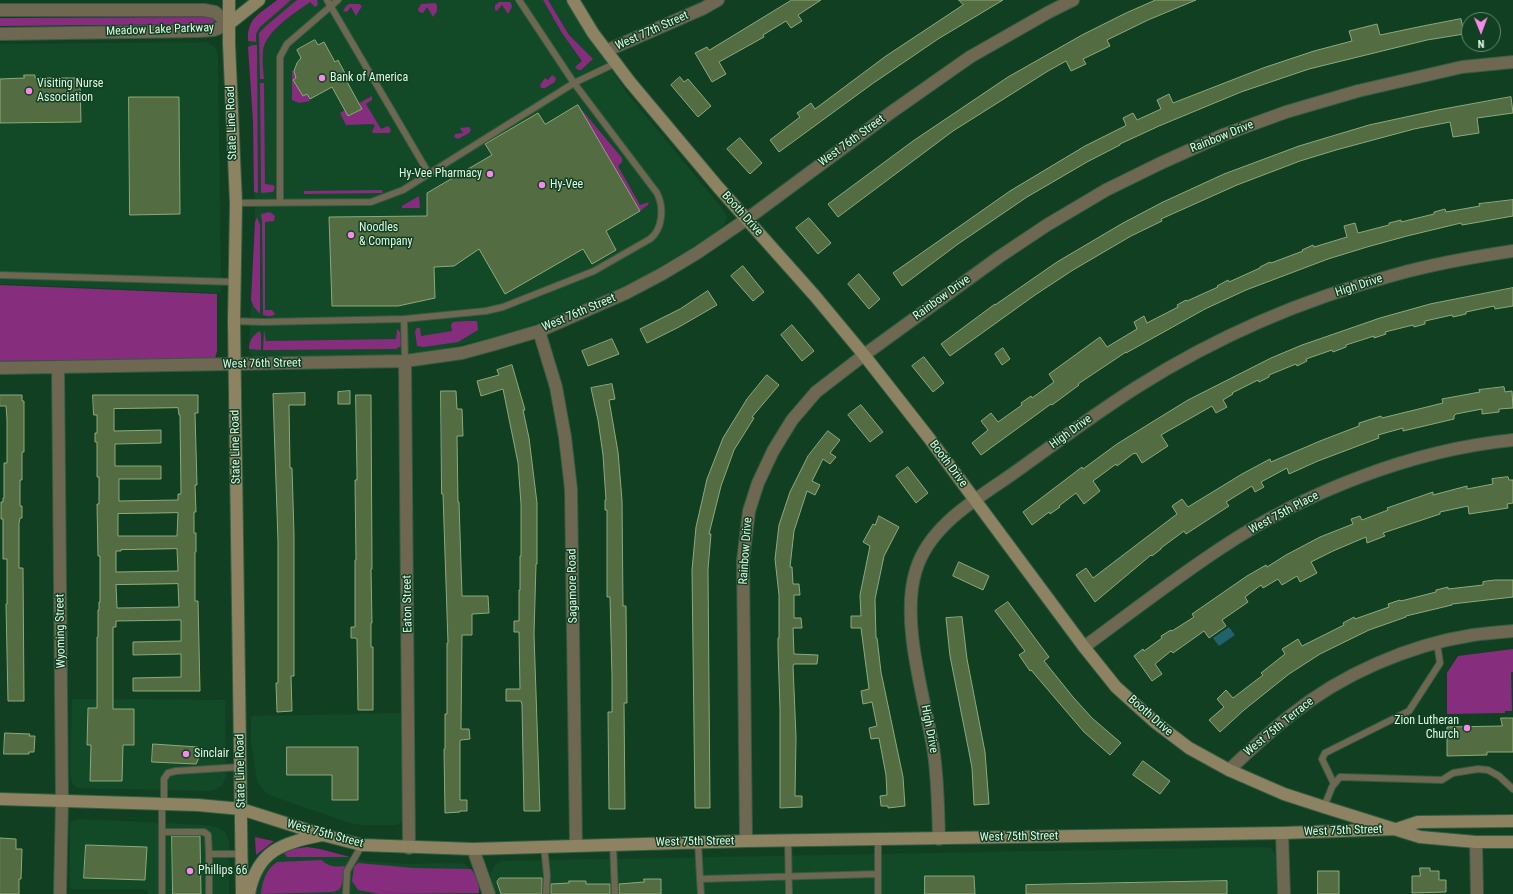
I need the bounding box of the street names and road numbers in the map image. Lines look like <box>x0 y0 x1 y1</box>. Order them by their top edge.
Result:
street label: West 77th Street <box>613 8 691 54</box>
street label: Meadow Lake Parkway <box>106 21 214 39</box>
street label: State Line Road <box>224 86 240 160</box>
street label: West 76th Street <box>816 112 888 170</box>
street label: Rainbow Drive <box>1188 118 1256 156</box>
street label: Booth Drive <box>718 189 766 239</box>
street label: Rainbow Drive <box>911 272 973 324</box>
street label: High Drive <box>1334 272 1384 300</box>
street label: West 76th Street <box>540 291 618 335</box>
street label: West 76th Street <box>223 356 301 372</box>
street label: State Line Road <box>228 410 244 484</box>
street label: High Drive <box>1047 412 1095 452</box>
street label: Booth Drive <box>926 438 970 490</box>
street label: West 75th Place <box>1247 489 1321 537</box>
street label: Rainbow Drive <box>736 517 756 585</box>
street label: Sagamore Road <box>565 549 581 623</box>
street label: Eaton Street <box>400 575 416 633</box>
street label: Wyoming Street <box>53 594 69 668</box>
street label: Booth Drive <box>1125 693 1175 739</box>
street label: West 75th Terrace <box>1241 694 1317 760</box>
street label: High Drive <box>917 704 941 754</box>
street label: State Line Road <box>233 734 249 808</box>
street label: West 75th Street <box>285 817 365 851</box>
street label: West 75th Street <box>1304 822 1382 840</box>
street label: West 75th Street <box>980 829 1058 845</box>
street label: West 75th Street <box>656 834 734 850</box>

